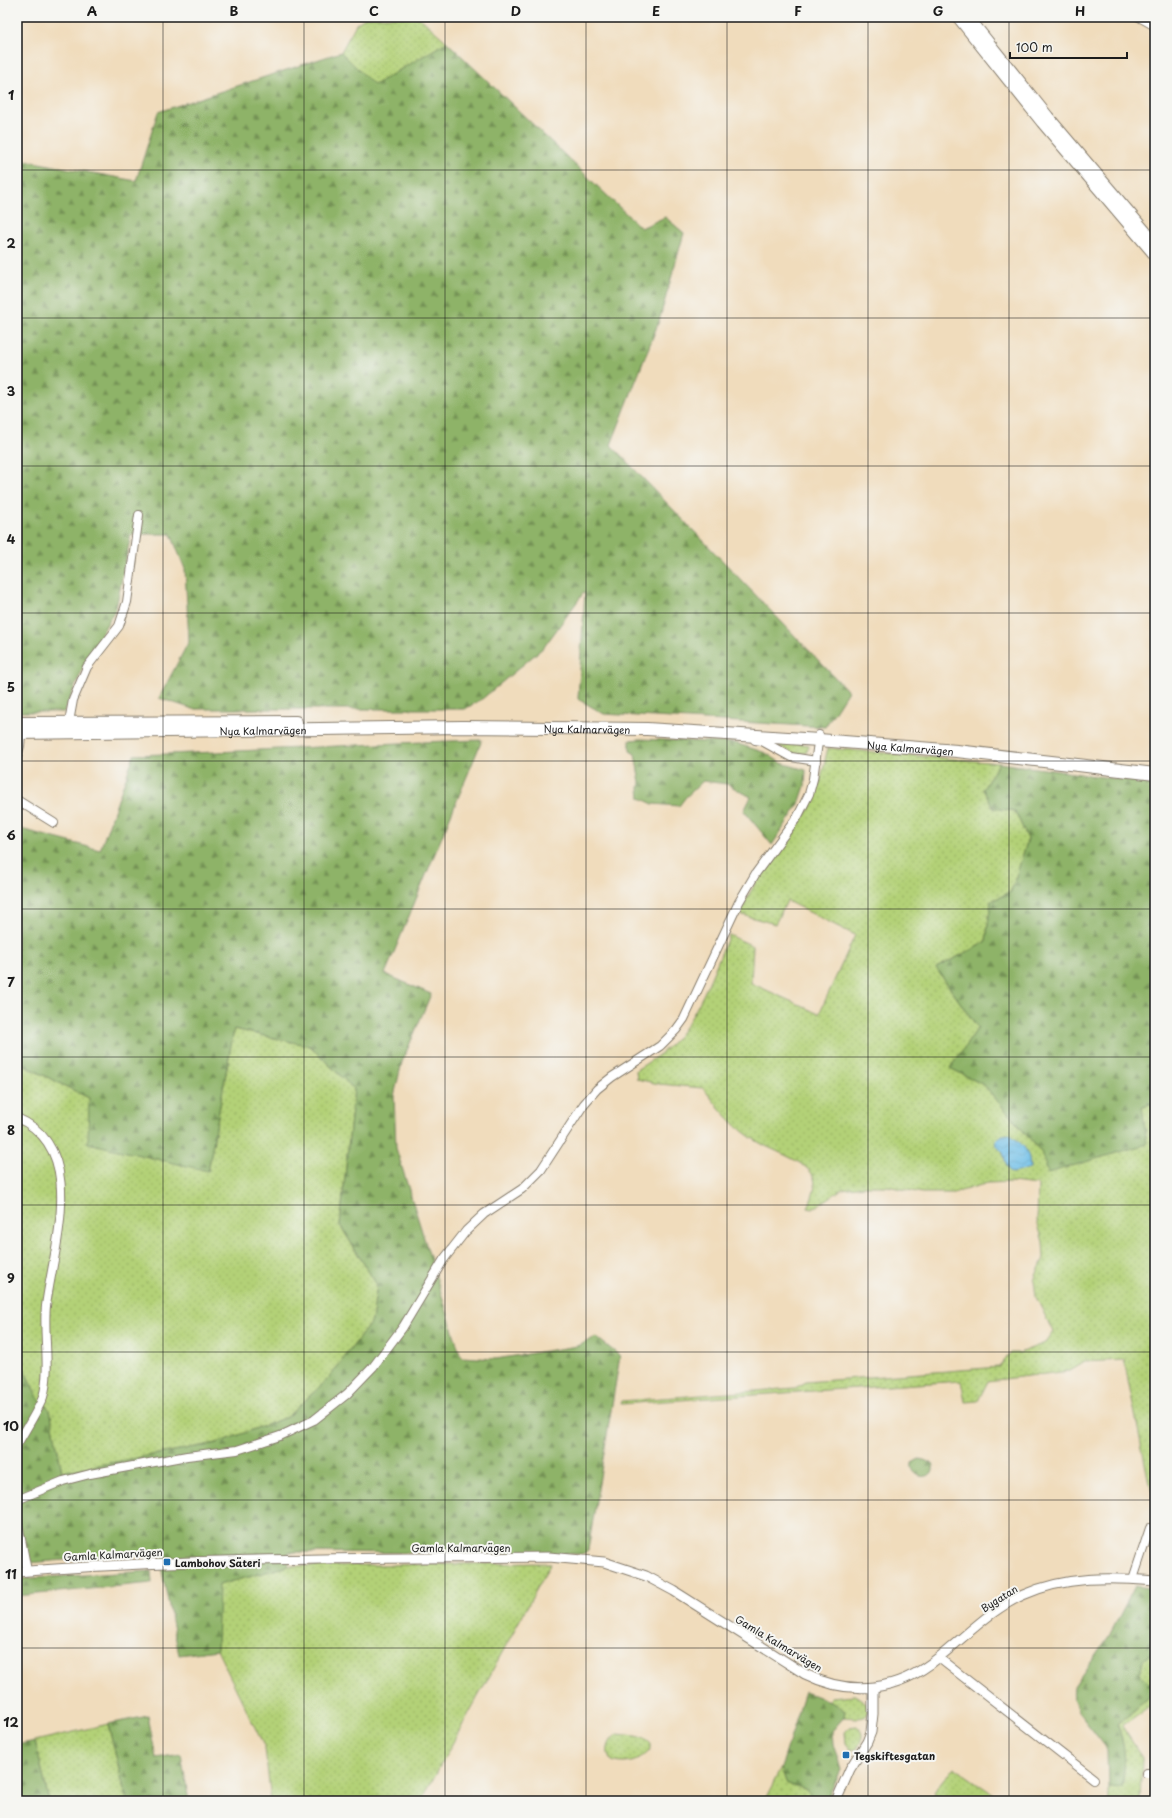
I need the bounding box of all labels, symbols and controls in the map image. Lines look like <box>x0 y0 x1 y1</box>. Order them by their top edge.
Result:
text: A <box>87 1 97 20</box>
text: B <box>230 1 239 20</box>
text: C <box>369 1 379 20</box>
text: D <box>511 1 521 20</box>
text: E <box>652 1 660 20</box>
text: F <box>794 1 802 20</box>
text: G <box>933 1 943 20</box>
text: H <box>1075 1 1085 20</box>
scale bar <box>1010 34 1127 60</box>
text: 100 m <box>1016 38 1053 56</box>
text: 1 <box>8 85 14 104</box>
text: 2 <box>6 233 16 252</box>
text: 3 <box>7 381 16 400</box>
text: 4 <box>7 529 16 548</box>
text: 5 <box>7 677 15 696</box>
street label: Nya Kalmarvägen <box>543 720 631 737</box>
street label: Nya Kalmarvägen <box>219 722 307 739</box>
street label: Nya Kalmarvägen <box>866 736 954 758</box>
text: 6 <box>6 825 16 844</box>
text: 7 <box>7 972 15 991</box>
text: 8 <box>7 1120 15 1139</box>
text: 9 <box>7 1268 15 1287</box>
text: 10 <box>3 1416 19 1435</box>
street label: Gamla Kalmarvägen <box>411 1540 511 1555</box>
street label: Gamla Kalmarvägen <box>63 1544 163 1564</box>
place label: Lambohov Säteri <box>175 1555 261 1570</box>
marker: Lambohov Säteri <box>162 1557 172 1567</box>
text: 11 <box>5 1564 17 1583</box>
street label: Bygatan <box>978 1581 1021 1616</box>
street label: Gamla Kalmarvägen <box>733 1611 825 1675</box>
text: 12 <box>3 1712 19 1731</box>
place label: Tegskiftesgatan <box>854 1748 935 1763</box>
marker: Tegskiftesgatan <box>841 1750 851 1760</box>

